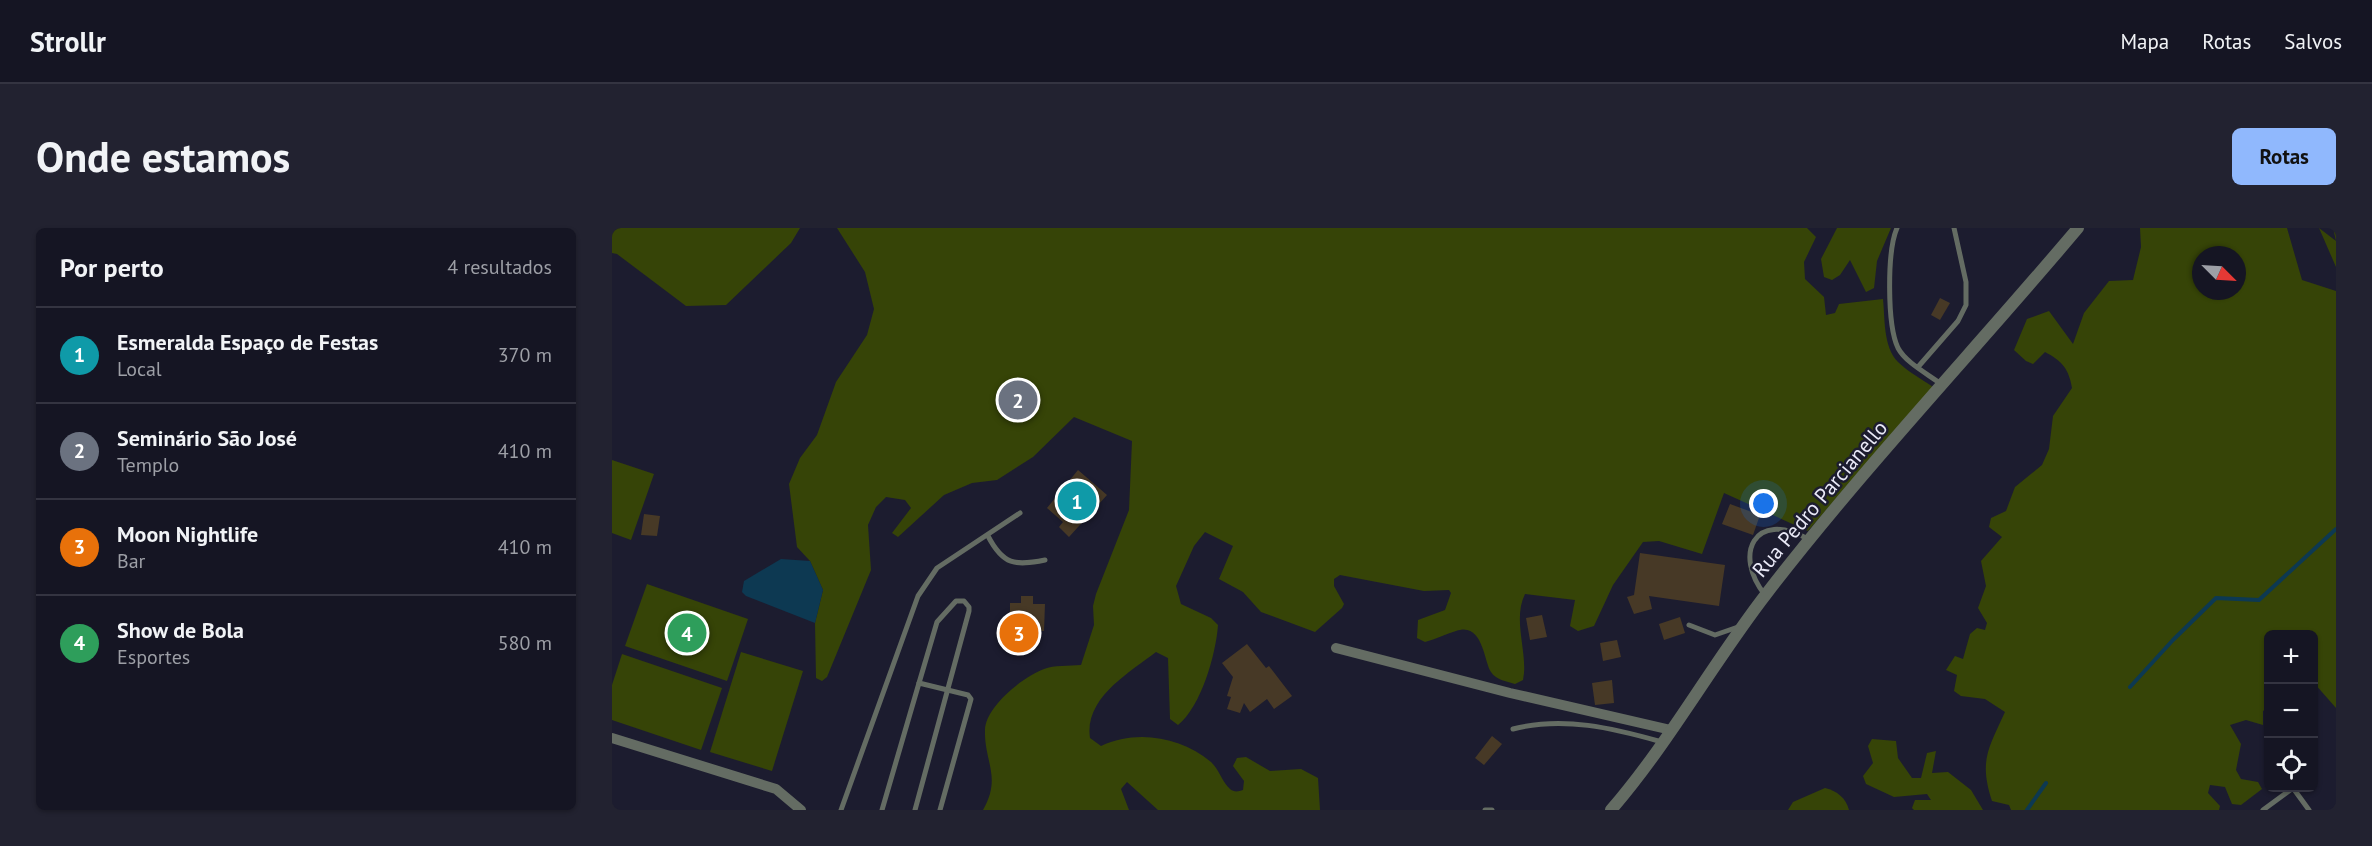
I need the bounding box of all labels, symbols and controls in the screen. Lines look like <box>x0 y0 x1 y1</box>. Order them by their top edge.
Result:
text: Strollr <box>30 23 106 60</box>
text: Mapa <box>2120 28 2169 55</box>
text: Rotas <box>2202 28 2251 55</box>
text: Salvos <box>2284 28 2342 55</box>
button: Rotas <box>2232 128 2336 185</box>
text: Onde estamos <box>36 129 290 184</box>
north arrow <box>2192 246 2246 300</box>
text: Por perto <box>60 251 164 284</box>
text: 4 resultados <box>447 254 552 280</box>
text: Esmeralda Espaço de Festas <box>117 328 378 356</box>
text: 1 <box>74 342 85 368</box>
text: 370 m <box>498 342 552 368</box>
text: Local <box>117 356 162 382</box>
pin: 2 <box>998 378 1038 423</box>
street label: Rua Pedro Parcianello <box>1746 415 1893 583</box>
text: Seminário São José <box>117 424 297 452</box>
text: 2 <box>74 438 85 464</box>
text: 410 m <box>498 438 552 464</box>
text: Templo <box>117 452 179 478</box>
pin: 1 <box>1058 478 1096 524</box>
your location <box>1749 489 1778 518</box>
text: Moon Nightlife <box>117 520 258 548</box>
text: 3 <box>74 534 85 560</box>
text: 410 m <box>498 534 552 560</box>
text: Bar <box>117 548 145 574</box>
pin: 4 <box>668 610 706 656</box>
pin: 3 <box>1000 610 1038 656</box>
text: Show de Bola <box>117 616 244 644</box>
text: 4 <box>74 630 85 656</box>
text: 580 m <box>498 630 552 656</box>
map controls <box>2264 630 2318 792</box>
button: + <box>2264 630 2318 684</box>
text: Esportes <box>117 644 190 670</box>
button: − <box>2264 684 2318 738</box>
button: locate <box>2264 738 2318 792</box>

